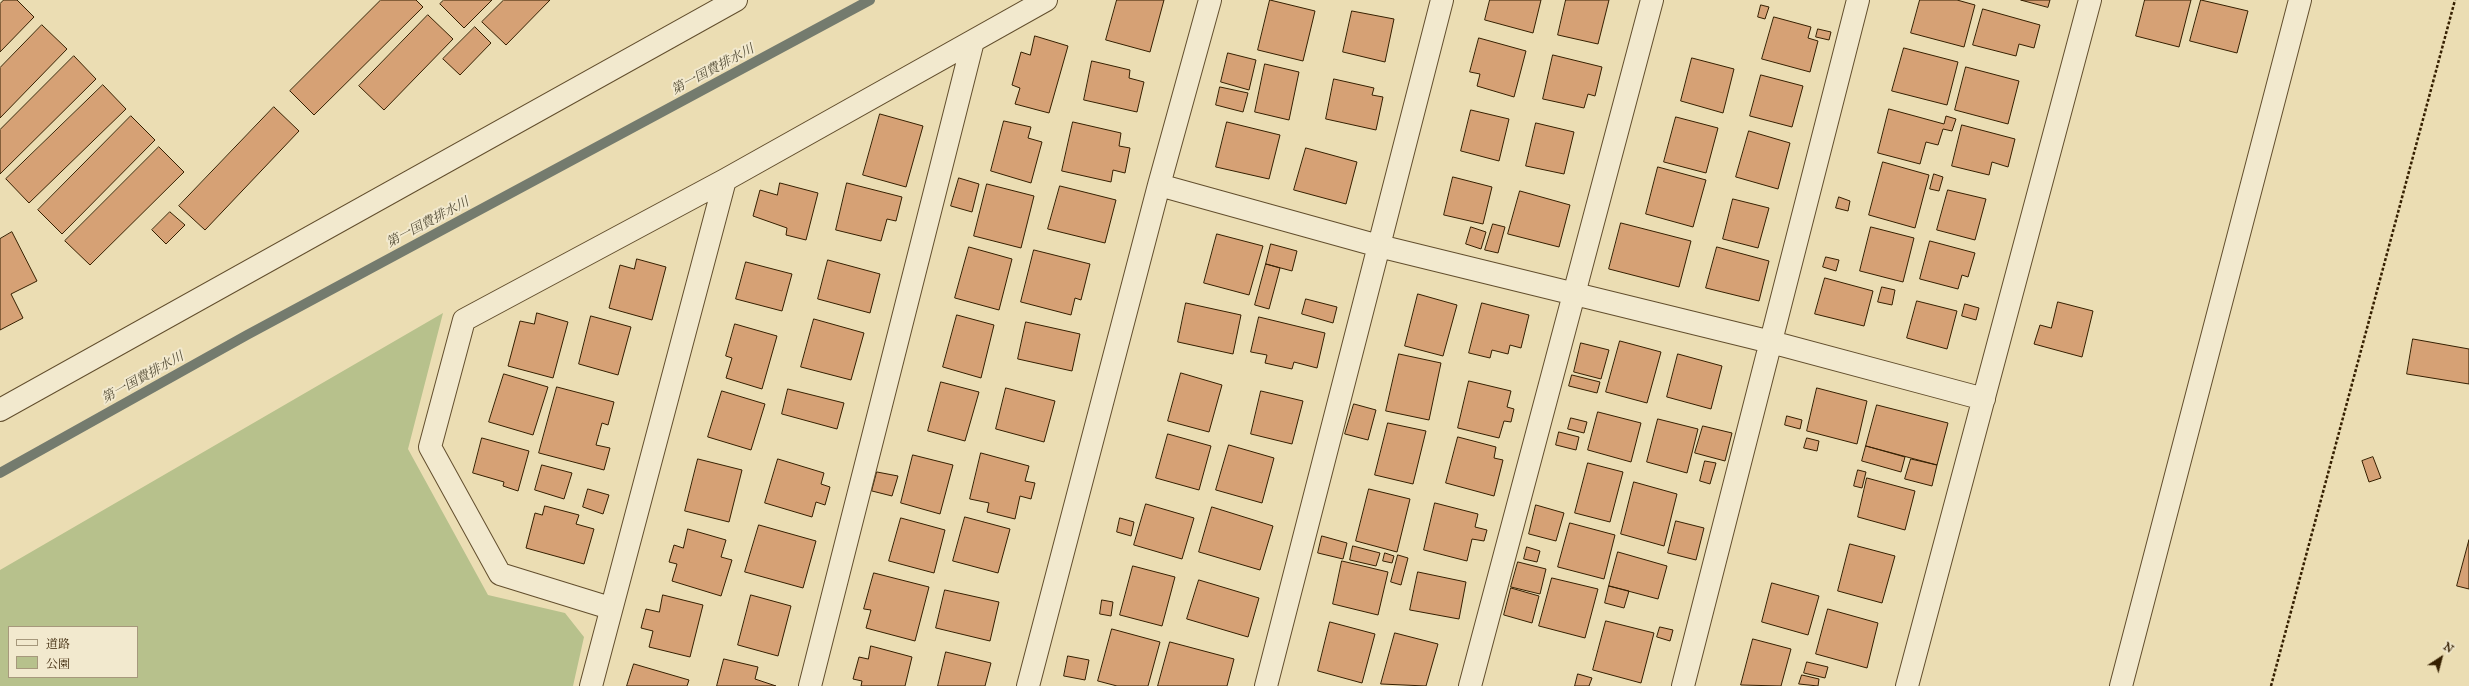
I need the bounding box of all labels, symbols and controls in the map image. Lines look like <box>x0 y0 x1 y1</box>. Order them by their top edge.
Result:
water label: 第一国費排水川 <box>669 42 757 98</box>
water label: 第一国費排水川 <box>384 195 472 251</box>
water label: 第一国費排水川 <box>99 349 187 407</box>
legend <box>8 626 138 678</box>
text: 道路 <box>46 637 70 651</box>
north arrow <box>2421 638 2461 678</box>
text: N <box>2441 640 2456 656</box>
text: 公園 <box>46 657 70 671</box>

